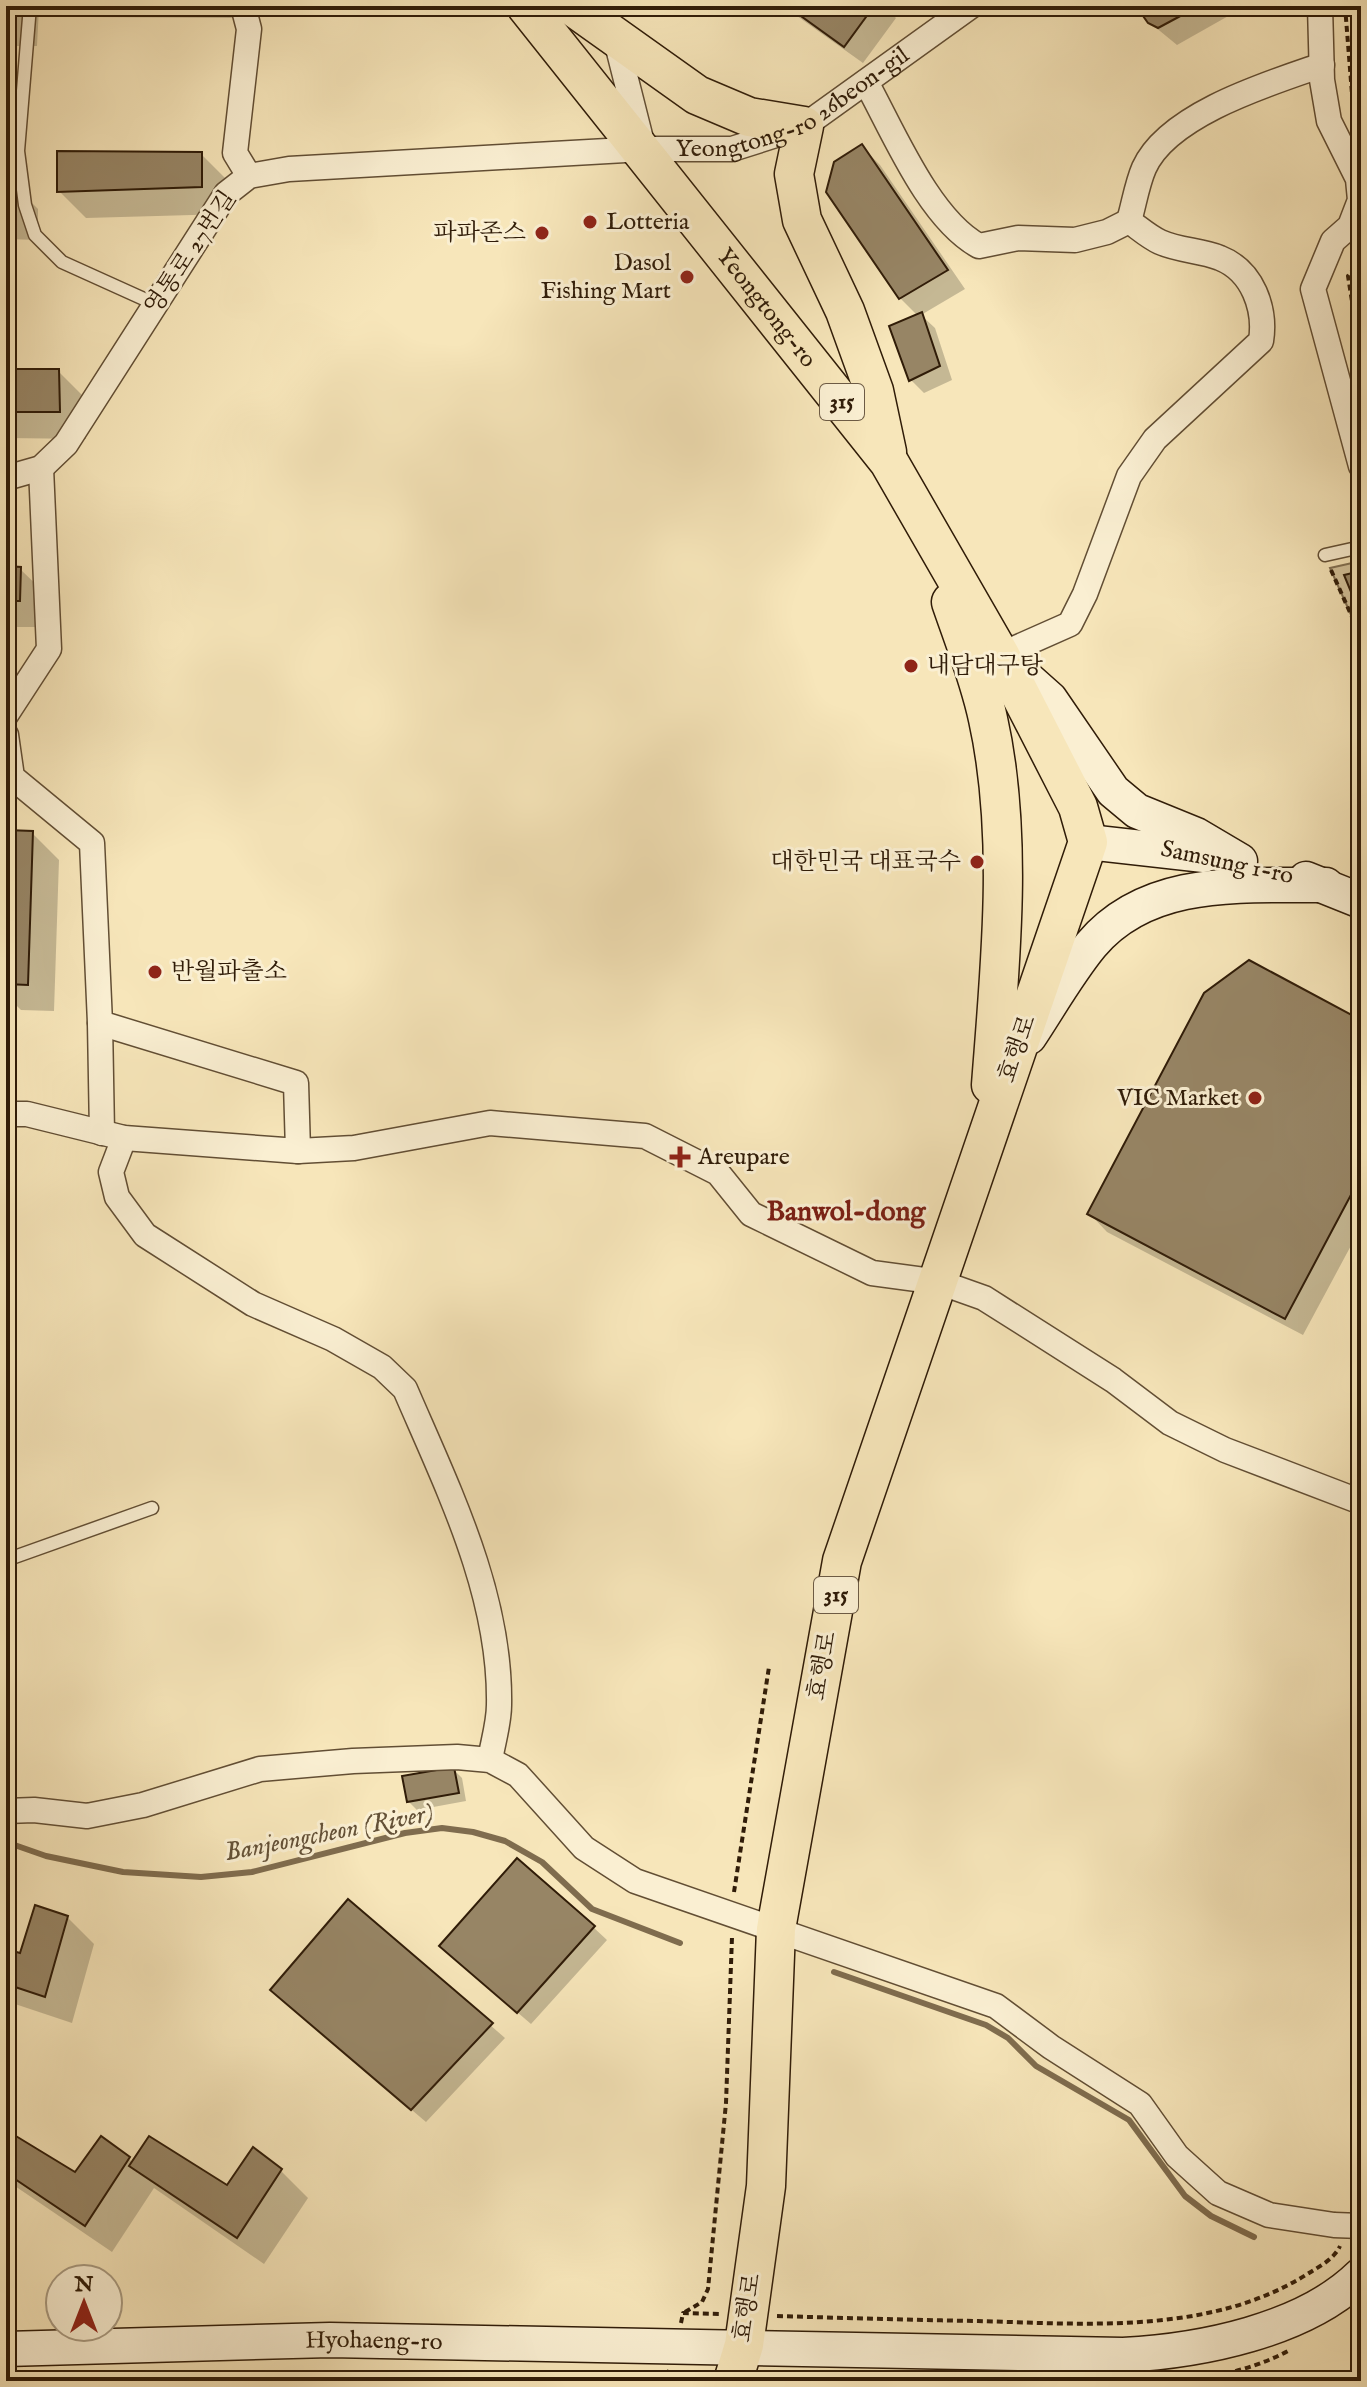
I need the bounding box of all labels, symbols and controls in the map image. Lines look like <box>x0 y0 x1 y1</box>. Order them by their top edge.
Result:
street label: Yeongtong-ro 26beon-gil <box>676 40 916 165</box>
street label: 영통로 27번길 <box>138 185 244 321</box>
place label: Lotteria <box>606 207 690 238</box>
marker: Lotteria <box>581 213 599 231</box>
place label: 파파존스 <box>433 218 526 249</box>
marker: 파파존스 <box>533 224 551 242</box>
street label: Yeongtong-ro <box>709 242 824 374</box>
place label: Dasol Fishing Mart <box>541 248 671 307</box>
marker: Dasol Fishing Mart <box>678 268 696 286</box>
road number: 315 <box>820 384 864 420</box>
place label: 내담대구탕 <box>927 651 1044 682</box>
marker: 내담대구탕 <box>902 657 920 675</box>
street label: Samsung 1-ro <box>1158 834 1296 892</box>
place label: 대한민국 대표국수 <box>770 847 961 878</box>
marker: 대한민국 대표국수 <box>968 853 986 871</box>
place label: 반월파출소 <box>171 957 287 988</box>
marker: 반월파출소 <box>146 963 164 981</box>
street label: 효행로 <box>992 1011 1044 1087</box>
place label: VIC Market <box>1116 1083 1239 1114</box>
marker: VIC Market <box>1246 1089 1264 1107</box>
place label: Areupare <box>697 1142 790 1173</box>
marker: Areupare <box>669 1146 691 1168</box>
district label: Banwol-dong <box>766 1195 926 1230</box>
road number: 315 <box>814 1577 858 1613</box>
street label: 효행로 <box>802 1629 844 1703</box>
water label: Banjeongcheon (River) <box>222 1797 436 1870</box>
north arrow <box>44 2263 124 2343</box>
text: N <box>73 2271 94 2299</box>
street label: 효행로 <box>727 2271 769 2345</box>
street label: Hyohaeng-ro <box>305 2324 443 2358</box>

